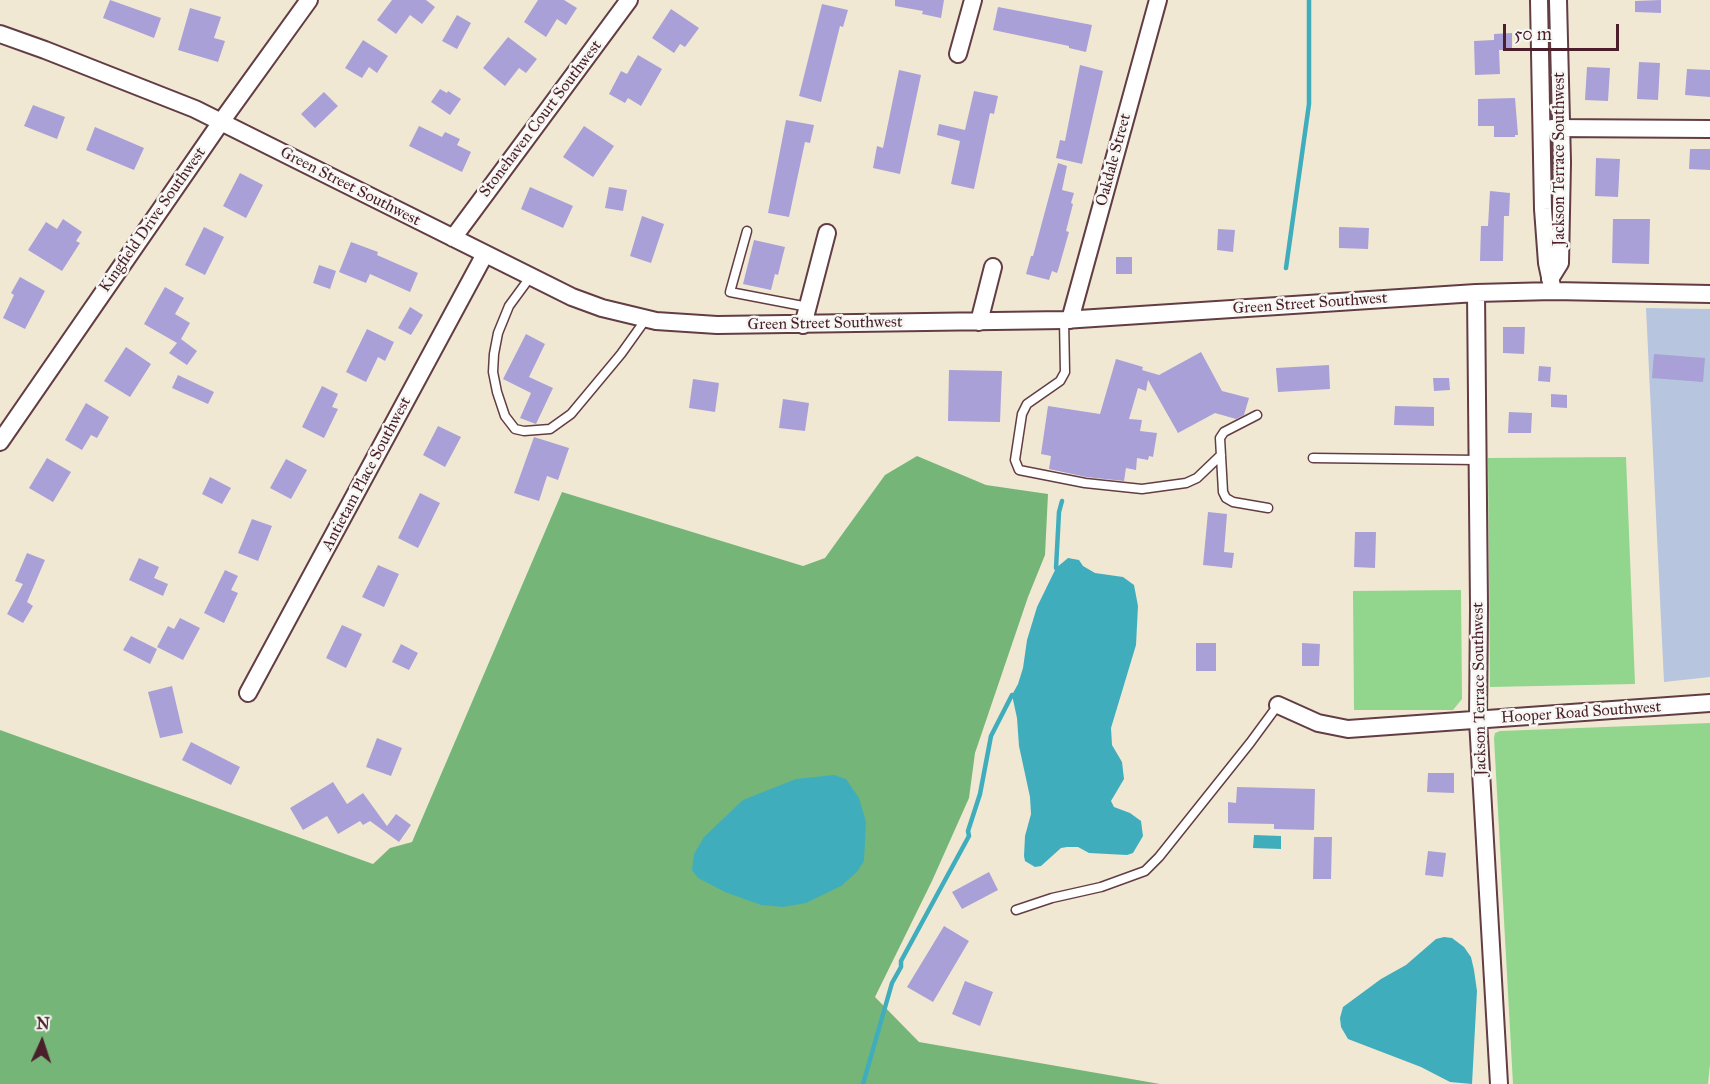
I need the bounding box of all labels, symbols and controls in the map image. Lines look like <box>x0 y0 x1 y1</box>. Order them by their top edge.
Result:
scale bar <box>1506 12 1622 50</box>
text: 50 m <box>1514 23 1552 45</box>
street label: Stonehaven Court Southwest <box>476 37 606 201</box>
street label: Jackson Terrace Southwest <box>1550 72 1570 246</box>
street label: Oakdale Street <box>1092 112 1136 208</box>
street label: Green Street Southwest <box>277 143 423 231</box>
street label: Kingfield Drive Southwest <box>96 144 210 296</box>
street label: Green Street Southwest <box>1232 289 1388 319</box>
street label: Green Street Southwest <box>747 313 903 335</box>
street label: Antietam Place Southwest <box>318 394 416 554</box>
street label: Jackson Terrace Southwest <box>1469 602 1491 776</box>
street label: Hooper Road Southwest <box>1500 698 1662 728</box>
north arrow <box>12 1012 72 1072</box>
text: N <box>36 1014 50 1033</box>

